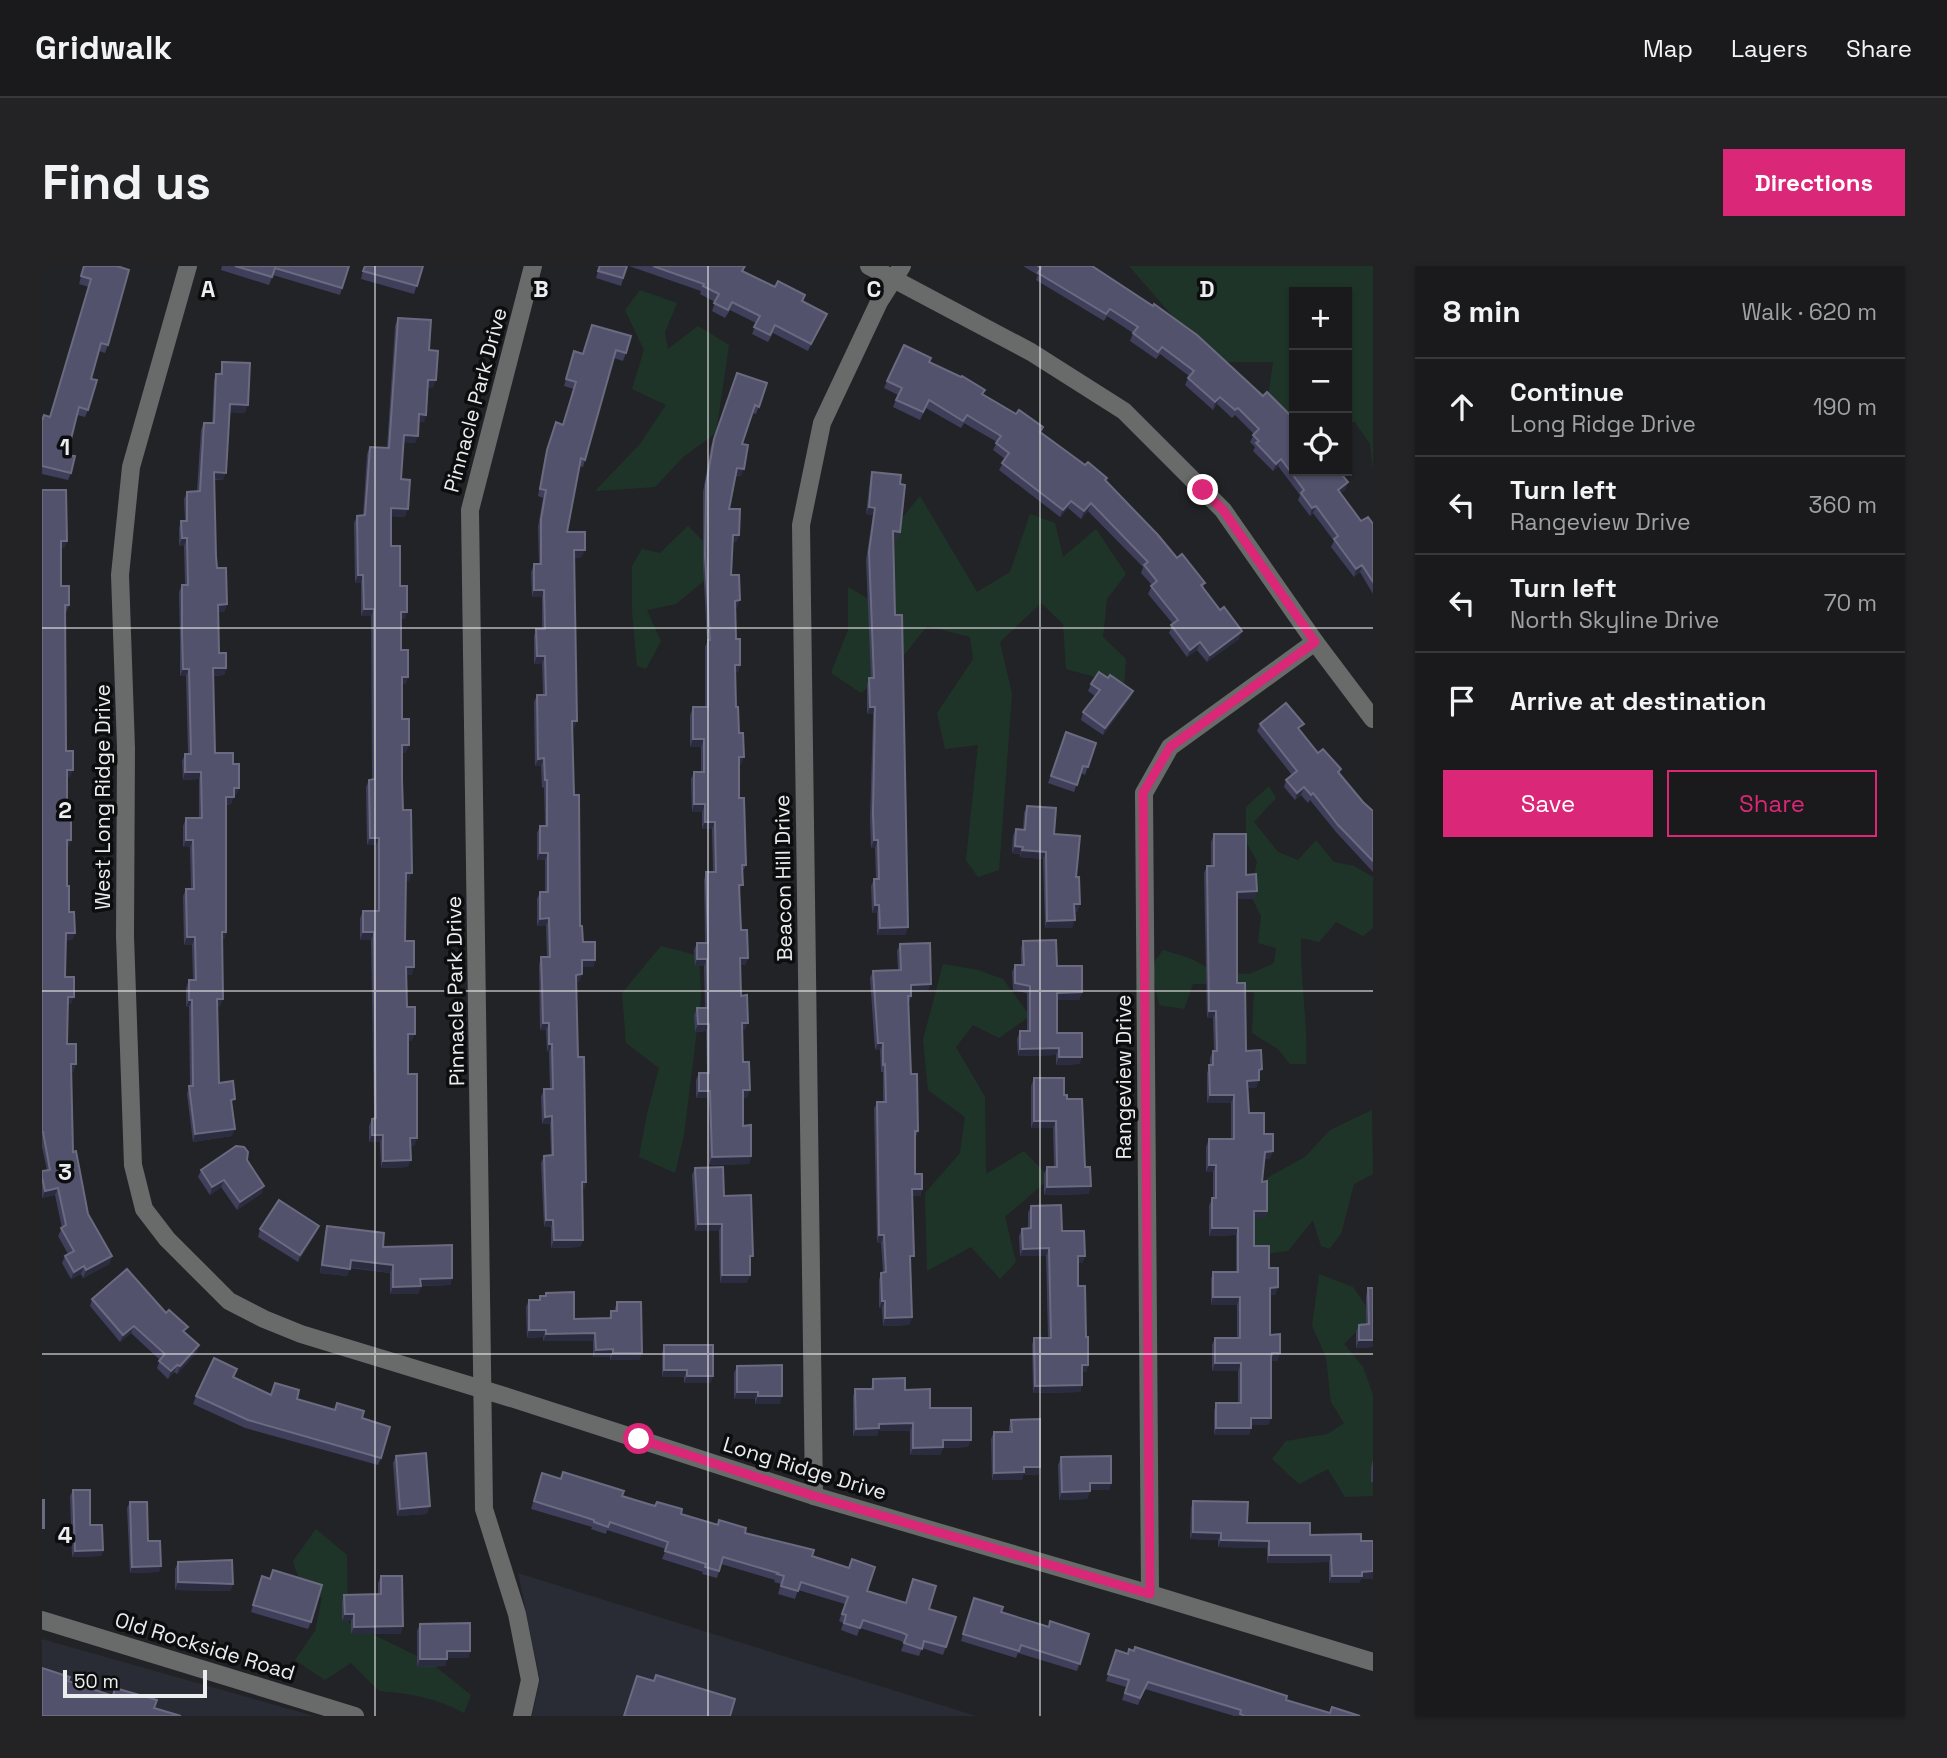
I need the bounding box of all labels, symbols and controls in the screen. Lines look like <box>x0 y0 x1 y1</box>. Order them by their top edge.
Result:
text: Gridwalk <box>35 27 172 69</box>
text: Map <box>1643 33 1693 64</box>
text: Layers <box>1731 33 1808 64</box>
text: Share <box>1846 33 1912 64</box>
button: Directions <box>1723 149 1905 216</box>
text: Find us <box>42 151 211 213</box>
text: A <box>201 274 216 304</box>
text: B <box>533 274 549 304</box>
text: C <box>867 274 881 304</box>
text: D <box>1199 274 1215 304</box>
map controls <box>1289 287 1352 476</box>
button: + <box>1289 287 1352 350</box>
text: 8 min <box>1443 292 1521 331</box>
text: Walk · 620 m <box>1741 297 1877 327</box>
street label: Pinnacle Park Drive <box>437 305 513 495</box>
button: − <box>1289 350 1352 413</box>
text: Continue <box>1510 375 1624 409</box>
icon: ahead <box>1443 388 1481 426</box>
text: 190 m <box>1813 392 1877 422</box>
text: Long Ridge Drive <box>1510 409 1696 439</box>
button: locate <box>1289 413 1352 476</box>
text: 1 <box>60 432 70 462</box>
text: Turn left <box>1510 473 1617 507</box>
route end <box>1187 474 1218 505</box>
icon: left <box>1443 486 1481 524</box>
text: 360 m <box>1809 490 1877 520</box>
text: Rangeview Drive <box>1510 507 1691 537</box>
text: Turn left <box>1510 571 1617 605</box>
icon: left <box>1443 584 1481 622</box>
text: 70 m <box>1824 588 1877 618</box>
text: North Skyline Drive <box>1510 605 1719 635</box>
icon: arrive <box>1443 682 1481 720</box>
street label: West Long Ridge Drive <box>89 684 116 910</box>
text: Arrive at destination <box>1510 684 1767 718</box>
button: Save <box>1443 770 1653 837</box>
button: Share <box>1667 770 1877 837</box>
street label: Beacon Hill Drive <box>768 794 798 962</box>
text: 2 <box>58 795 72 825</box>
street label: Pinnacle Park Drive <box>440 896 470 1086</box>
street label: Rangeview Drive <box>1110 995 1137 1159</box>
text: 3 <box>58 1157 72 1187</box>
route start <box>623 1423 654 1454</box>
street label: Long Ridge Drive <box>720 1430 890 1506</box>
text: 4 <box>58 1520 73 1550</box>
street label: Old Rockside Road <box>112 1606 298 1686</box>
scale bar <box>63 1667 206 1699</box>
text: 50 m <box>74 1669 119 1694</box>

